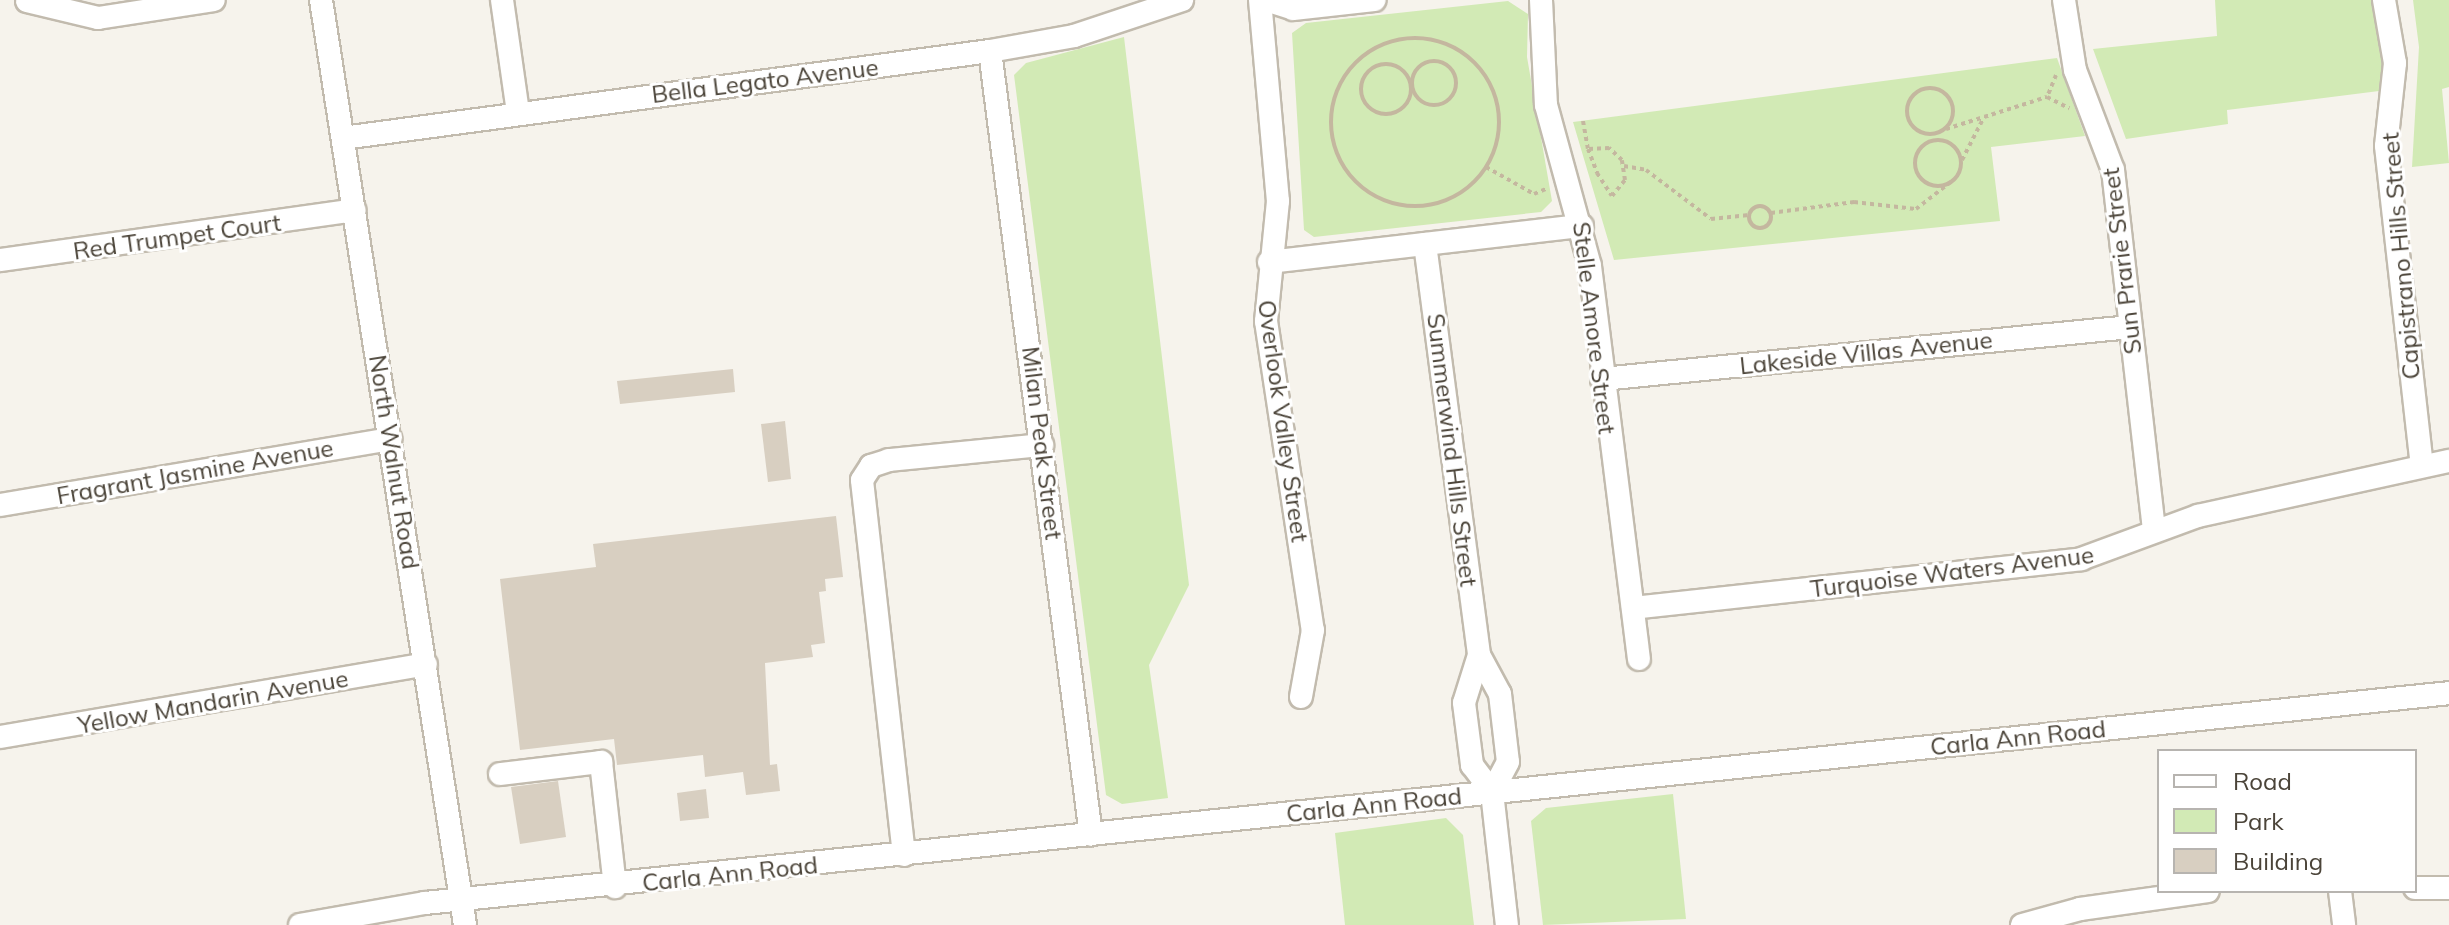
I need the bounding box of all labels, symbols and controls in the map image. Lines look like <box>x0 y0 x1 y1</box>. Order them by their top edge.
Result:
street label: Bella Legato Avenue <box>650 53 880 109</box>
street label: Capistrano Hills Street <box>2376 131 2426 381</box>
street label: Sun Prarie Street <box>2096 166 2148 356</box>
street label: Red Trumpet Court <box>71 208 283 266</box>
street label: Stelle Amore Street <box>1567 220 1621 436</box>
street label: Overlook Valley Street <box>1252 298 1314 544</box>
street label: Summerwind Hills Street <box>1421 312 1483 588</box>
street label: Lakeside Villas Avenue <box>1738 325 1994 381</box>
street label: Milan Peak Street <box>1016 345 1068 541</box>
street label: North Walnut Road <box>363 353 425 571</box>
street label: Fragrant Jasmine Avenue <box>54 433 336 511</box>
street label: Turquoise Waters Avenue <box>1809 540 2095 604</box>
street label: Yellow Mandarin Avenue <box>76 664 350 740</box>
street label: Carla Ann Road <box>1929 714 2107 762</box>
legend <box>2157 749 2417 893</box>
text: Road <box>2233 766 2292 796</box>
street label: Carla Ann Road <box>1285 781 1463 829</box>
text: Park <box>2233 806 2284 836</box>
text: Building <box>2233 846 2323 876</box>
street label: Carla Ann Road <box>641 850 819 898</box>

